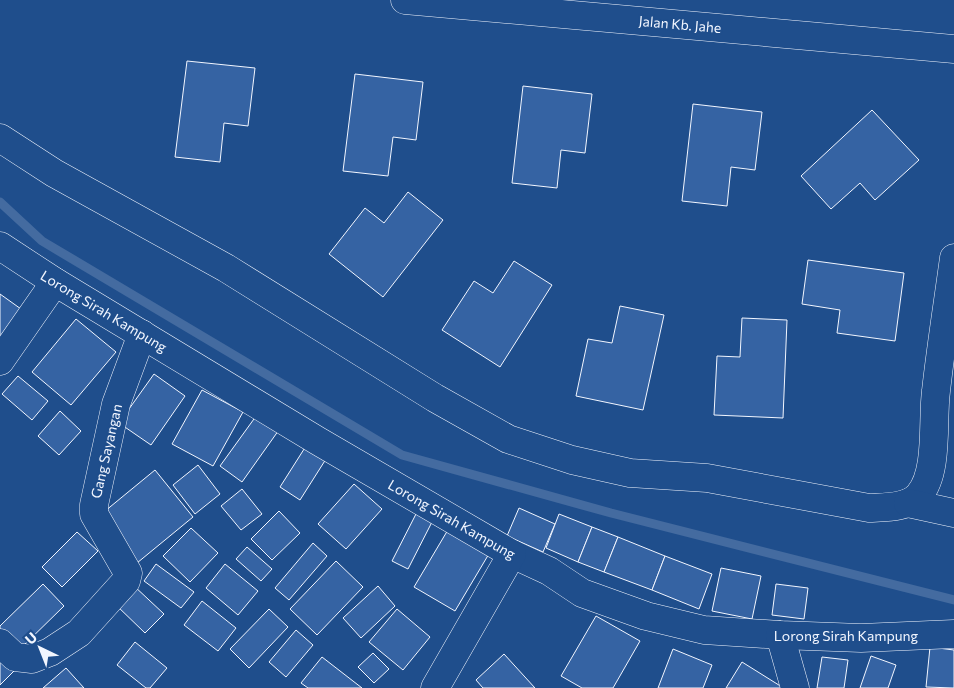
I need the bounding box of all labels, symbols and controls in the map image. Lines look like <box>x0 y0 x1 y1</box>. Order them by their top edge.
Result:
street label: Jalan Kb. Jahe <box>638 12 722 36</box>
street label: Lorong Sirah Kampung <box>38 267 171 356</box>
street label: Gang Sayangan <box>87 402 125 500</box>
street label: Lorong Sirah Kampung <box>385 476 519 563</box>
north arrow <box>15 623 65 673</box>
street label: Lorong Sirah Kampung <box>774 627 919 644</box>
text: U <box>21 628 40 648</box>

